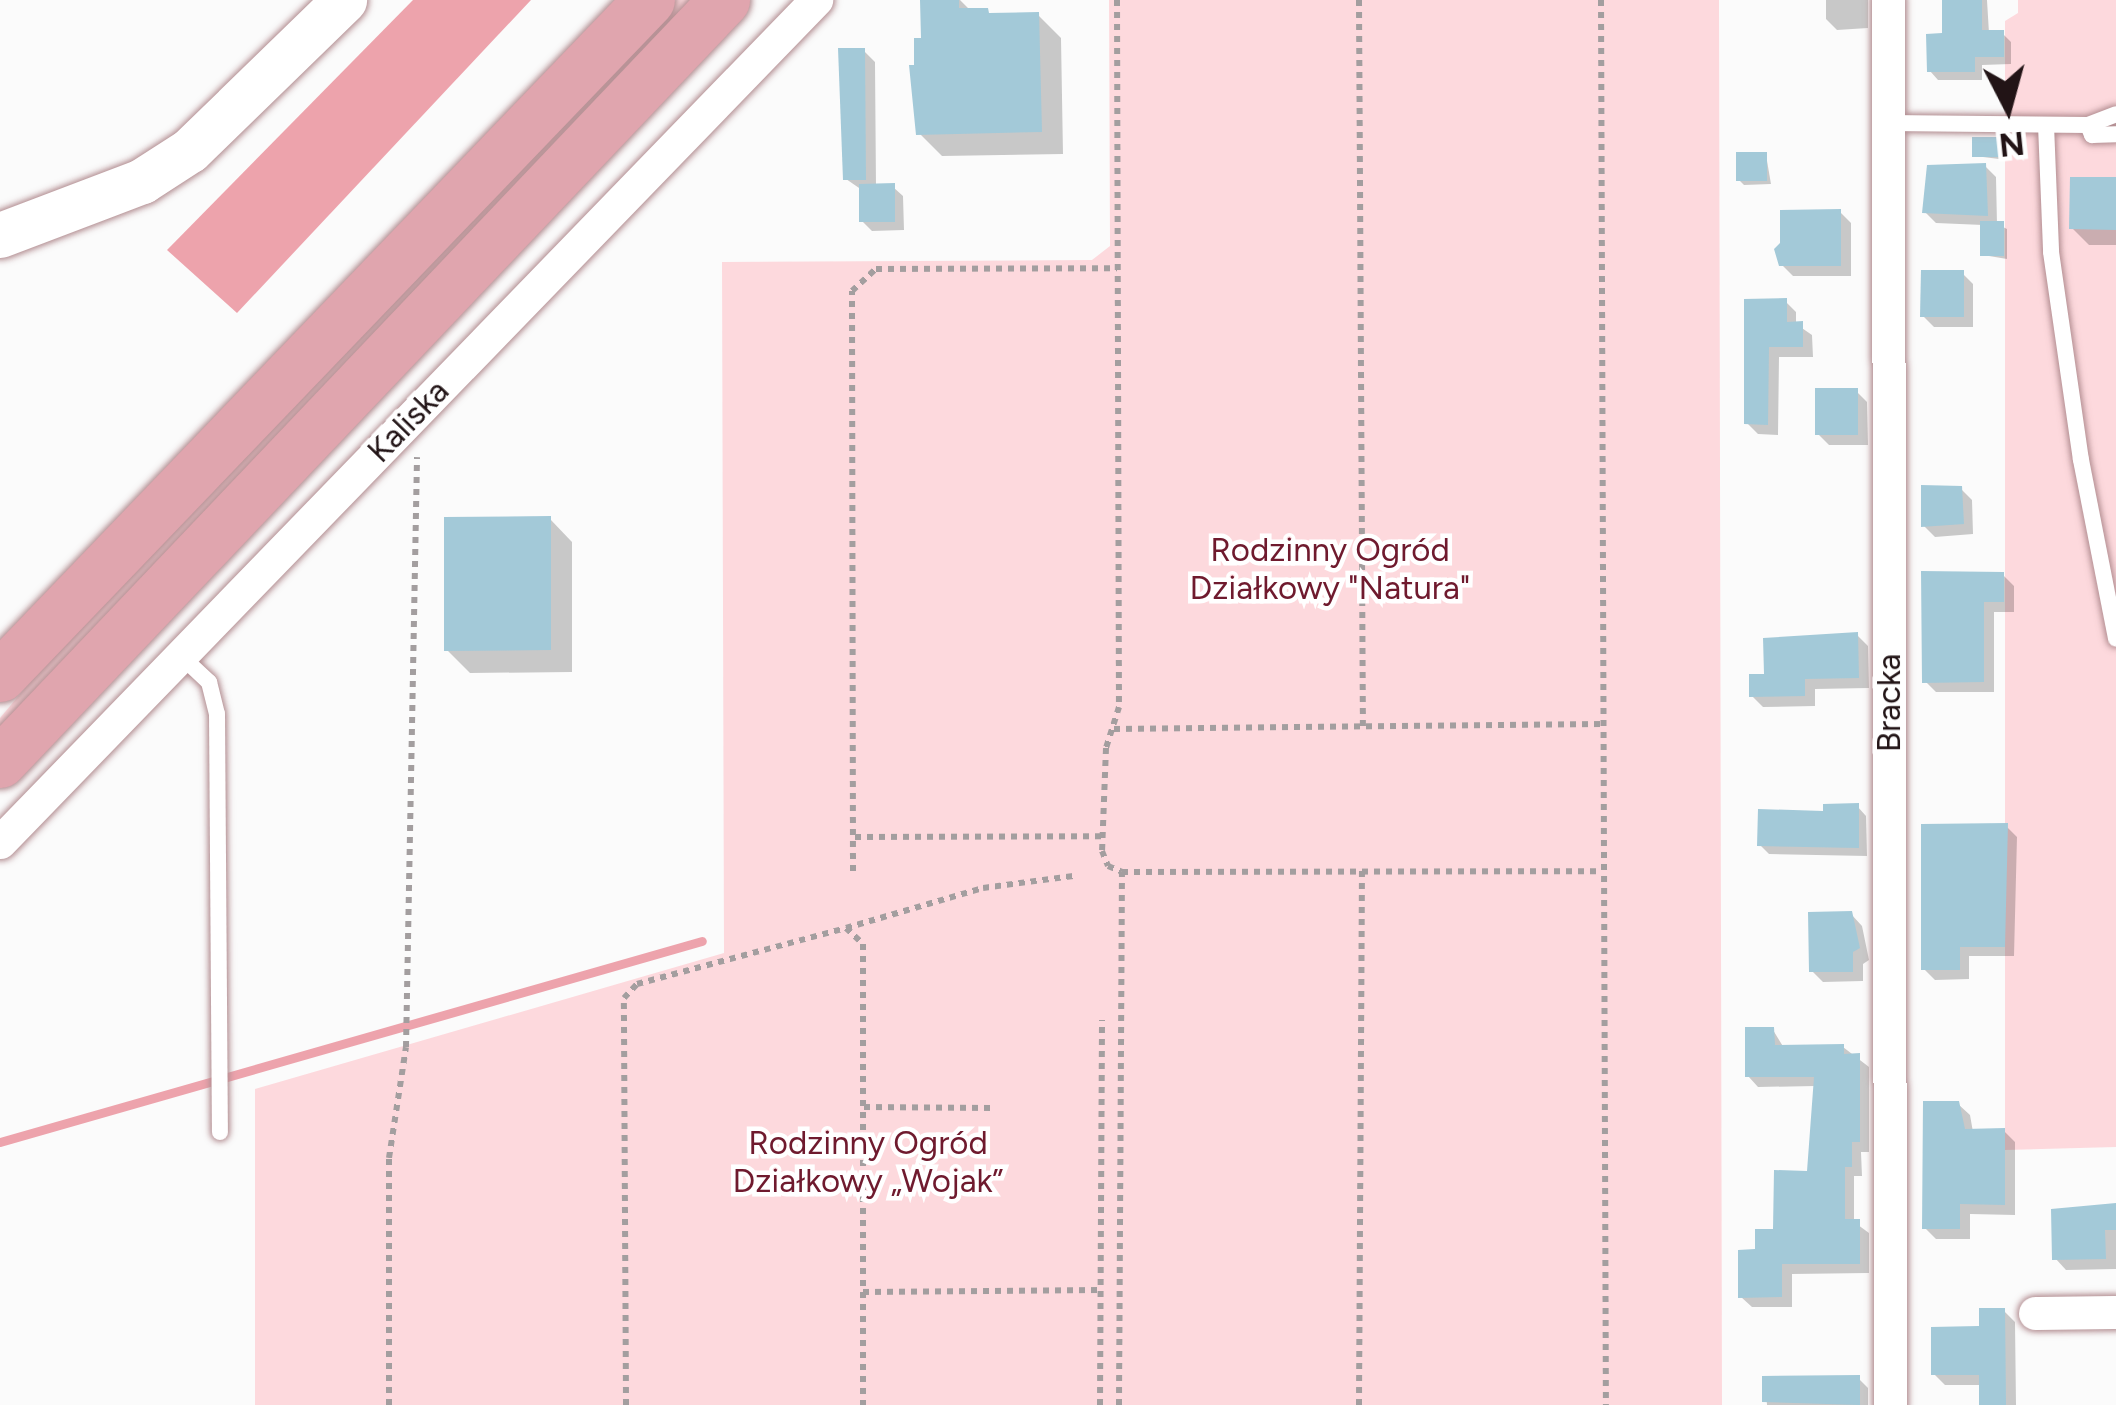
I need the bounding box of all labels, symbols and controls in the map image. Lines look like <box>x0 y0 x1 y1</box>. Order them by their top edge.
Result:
north arrow <box>1948 48 2068 168</box>
text: N <box>1997 124 2027 165</box>
street label: Kaliska <box>359 371 457 471</box>
park label: Rodzinny Ogród Działkowy "Natura" <box>1190 530 1470 608</box>
street label: Bracka <box>1869 654 1909 752</box>
park label: Rodzinny Ogród Działkowy „Wojak” <box>733 1123 1003 1201</box>

